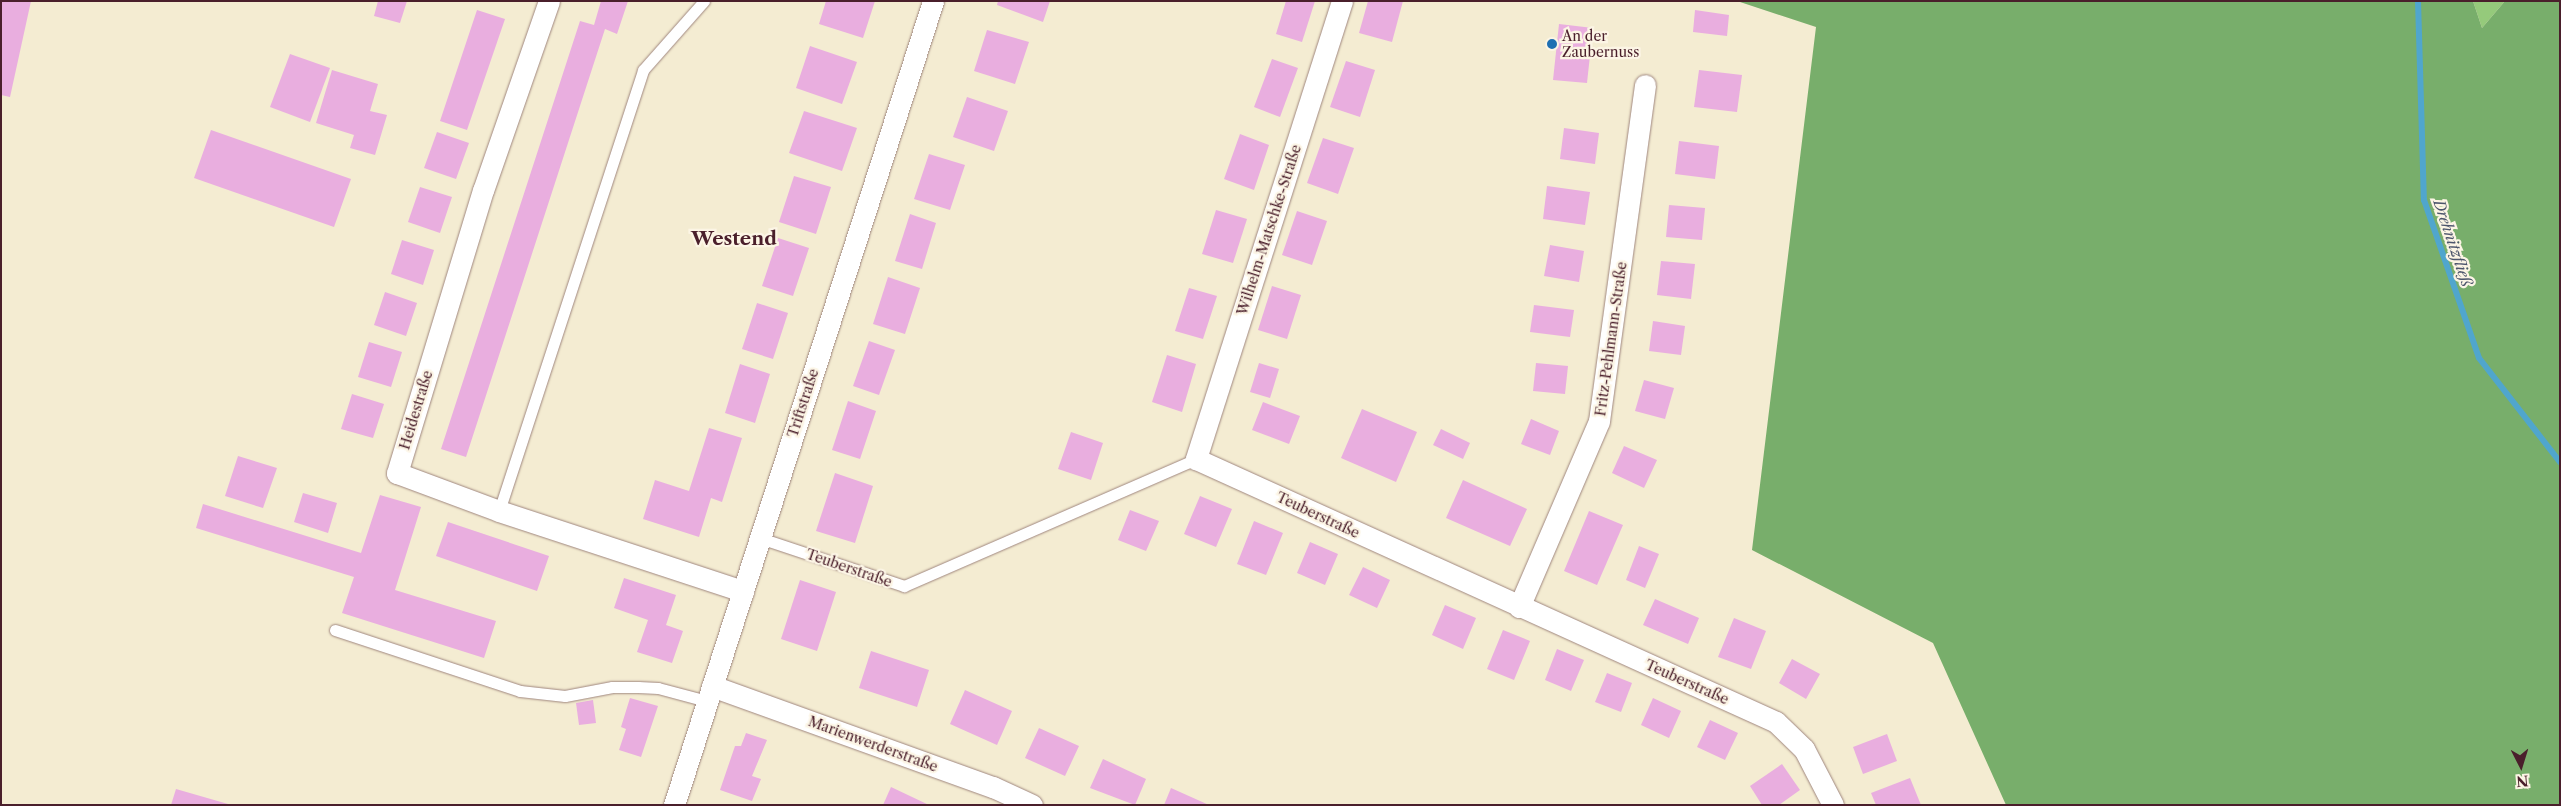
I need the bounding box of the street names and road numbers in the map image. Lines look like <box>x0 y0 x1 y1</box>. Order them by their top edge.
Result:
street label: Wilhelm-Matschke-Straße <box>1233 143 1305 317</box>
street label: Fritz-Pehlmann-Straße <box>1592 261 1630 417</box>
street label: Triftstraße <box>784 367 822 439</box>
street label: Heidestraße <box>396 368 436 452</box>
street label: Teuberstraße <box>1274 488 1362 542</box>
street label: Teuberstraße <box>804 545 894 591</box>
street label: Teuberstraße <box>1643 656 1731 708</box>
street label: Marienwerderstraße <box>806 713 940 775</box>

